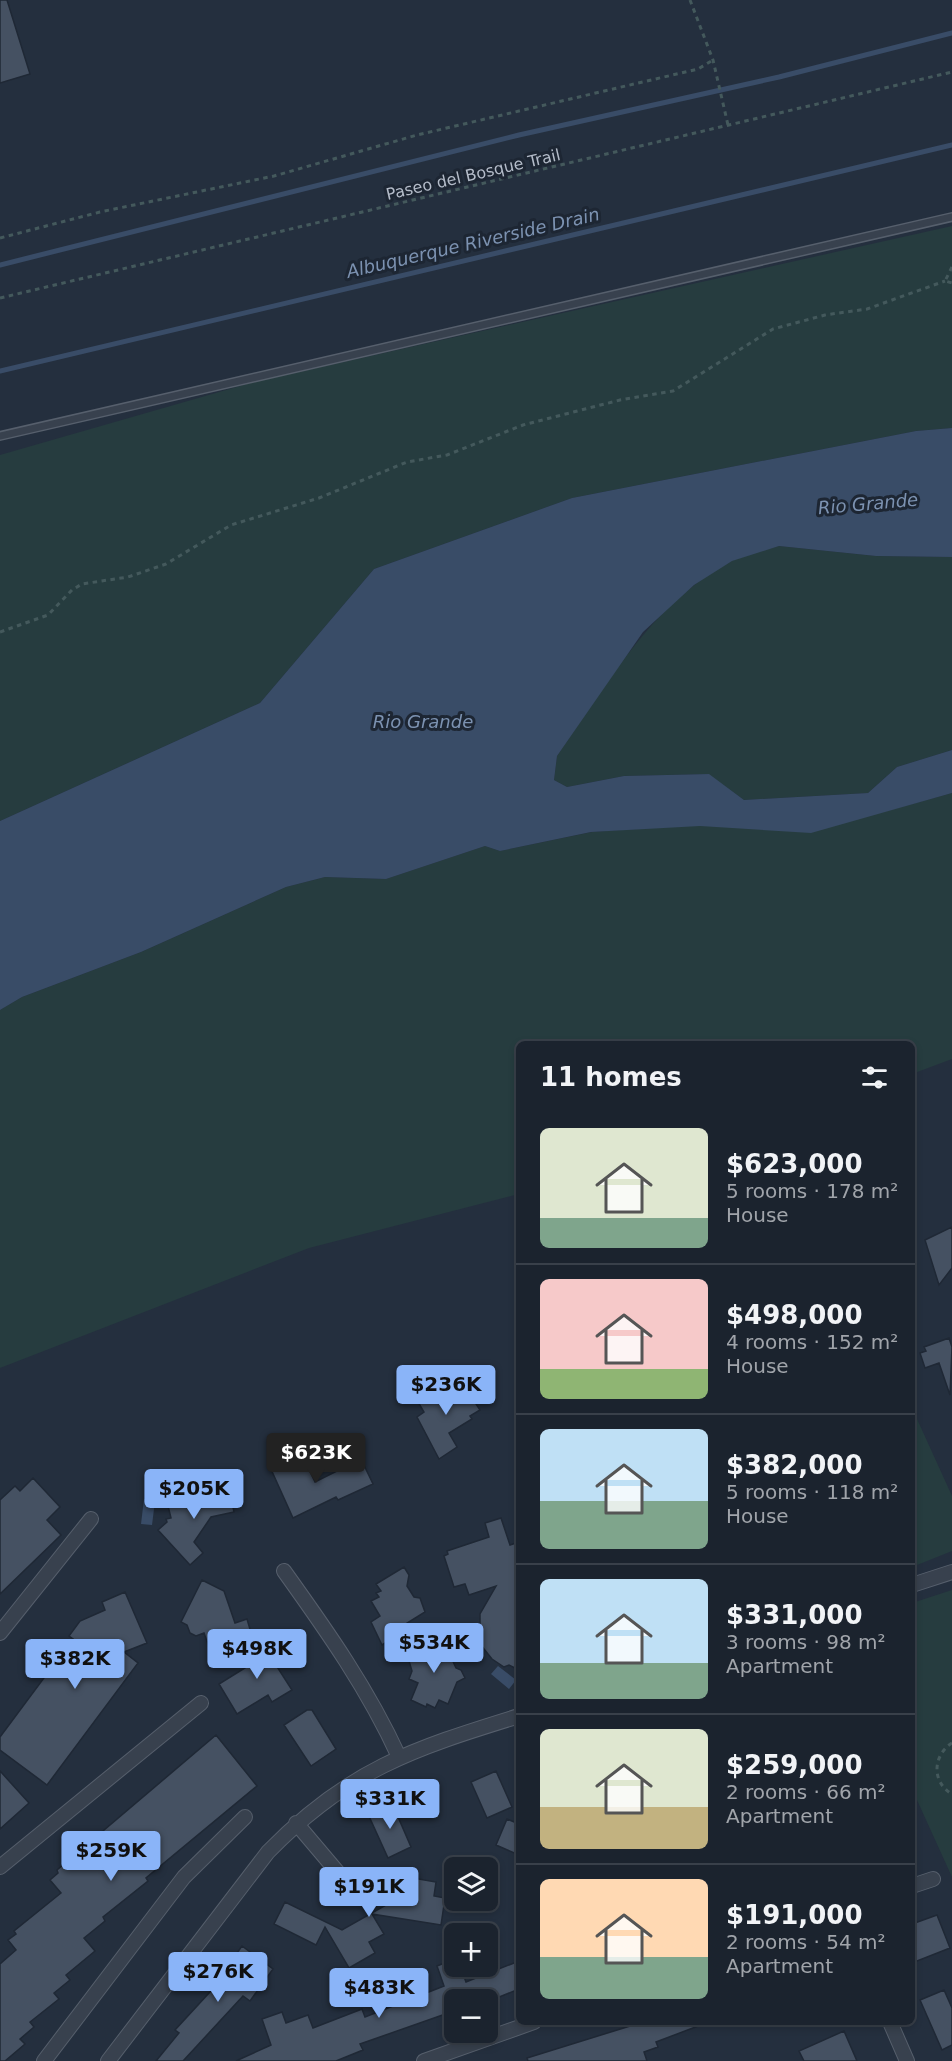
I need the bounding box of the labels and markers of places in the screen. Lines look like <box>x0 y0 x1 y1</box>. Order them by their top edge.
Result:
pin: $236K <box>404 1365 488 1416</box>
pin: $623K <box>274 1433 358 1484</box>
pin: $205K <box>152 1469 236 1520</box>
pin: $534K <box>392 1623 476 1674</box>
pin: $498K <box>215 1629 299 1680</box>
pin: $382K <box>33 1639 117 1690</box>
pin: $331K <box>348 1779 432 1830</box>
pin: $259K <box>69 1831 153 1882</box>
pin: $191K <box>327 1867 411 1918</box>
pin: $276K <box>176 1952 260 2003</box>
pin: $483K <box>337 1968 421 2019</box>

